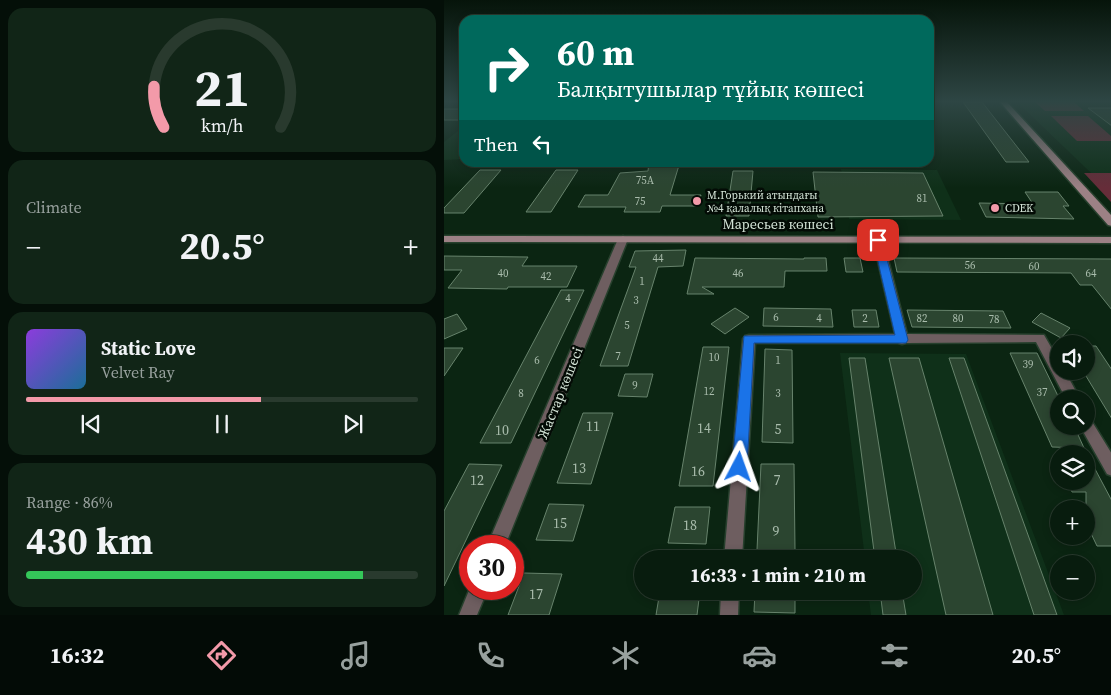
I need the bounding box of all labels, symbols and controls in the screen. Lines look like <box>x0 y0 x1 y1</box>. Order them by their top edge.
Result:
text: 60 m <box>557 29 634 77</box>
icon: right <box>474 35 539 100</box>
text: 21 <box>194 52 250 123</box>
text: Балқытушылар тұйық көшесі <box>557 74 864 104</box>
text: km/h <box>201 113 244 138</box>
icon: left <box>528 130 556 158</box>
text: Then <box>474 131 518 157</box>
house number: 75А <box>636 173 655 188</box>
place label: М.Горький атындағы №4 қалалық кітапхана <box>707 188 825 216</box>
house number: 81 <box>917 191 928 206</box>
house number: 75 <box>635 194 646 209</box>
marker: М.Горький атындағы №4 қалалық кітапхана <box>691 195 703 207</box>
text: Climate <box>26 196 82 218</box>
place label: CDEK <box>1005 201 1034 216</box>
marker: CDEK <box>989 202 1001 214</box>
street label: Маресьев көшесі <box>722 214 834 234</box>
pin <box>857 219 899 261</box>
text: 20.5° <box>179 220 265 272</box>
icon: arrive <box>864 226 892 254</box>
text: − <box>26 228 41 266</box>
text: + <box>403 228 418 266</box>
house number: 44 <box>653 251 664 266</box>
house number: 56 <box>965 258 976 273</box>
house number: 60 <box>1029 259 1040 274</box>
house number: 40 <box>498 266 509 281</box>
house number: 46 <box>733 266 744 281</box>
house number: 64 <box>1086 266 1097 281</box>
house number: 42 <box>541 269 552 284</box>
house number: 1 <box>639 274 645 289</box>
house number: 4 <box>565 291 571 306</box>
house number: 3 <box>633 293 639 308</box>
house number: 6 <box>773 310 779 325</box>
house number: 4 <box>816 311 822 326</box>
house number: 2 <box>862 311 868 326</box>
house number: 82 <box>917 311 928 326</box>
house number: 80 <box>953 311 964 326</box>
house number: 78 <box>989 312 1000 327</box>
house number: 5 <box>624 318 630 333</box>
text: Static Love <box>101 335 196 361</box>
map controls <box>1050 335 1095 600</box>
button: sound <box>1050 335 1095 380</box>
street label: Жастар көшесі <box>532 344 588 442</box>
house number: 7 <box>615 349 621 364</box>
house number: 10 <box>709 350 720 365</box>
house number: 6 <box>534 353 540 368</box>
house number: 1 <box>775 353 781 368</box>
house number: 39 <box>1023 357 1034 372</box>
text: Velvet Ray <box>101 361 175 383</box>
house number: 9 <box>632 378 638 393</box>
house number: 12 <box>704 384 715 399</box>
house number: 37 <box>1037 385 1048 400</box>
house number: 8 <box>518 386 524 401</box>
house number: 3 <box>775 386 781 401</box>
button: search <box>1050 390 1095 435</box>
icon: previous <box>77 410 105 438</box>
icon: pause <box>208 410 236 438</box>
icon: next <box>339 410 367 438</box>
house number: 11 <box>586 416 600 436</box>
house number: 14 <box>697 418 711 438</box>
house number: 5 <box>775 419 782 439</box>
house number: 10 <box>495 420 509 440</box>
position arrow <box>712 440 764 492</box>
button: layers <box>1050 445 1095 490</box>
house number: 13 <box>572 458 586 478</box>
house number: 16 <box>691 461 705 481</box>
house number: 12 <box>470 470 484 490</box>
house number: 7 <box>774 470 781 490</box>
text: Range · 86% <box>26 491 113 513</box>
button: + <box>1050 500 1095 545</box>
house number: 15 <box>553 513 567 533</box>
text: 430 km <box>26 515 153 567</box>
house number: 18 <box>683 515 697 535</box>
house number: 9 <box>773 521 780 541</box>
speed limit sign: 30 <box>459 535 524 600</box>
button: − <box>1050 555 1095 600</box>
text: 16:33 · 1 min · 210 m <box>690 562 866 588</box>
house number: 17 <box>529 584 543 604</box>
icon: directions <box>204 638 239 673</box>
icon: music <box>338 638 373 673</box>
icon: phone <box>473 638 508 673</box>
icon: climate <box>608 638 643 673</box>
icon: car <box>742 638 777 673</box>
icon: filters <box>877 638 912 673</box>
text: 16:32 <box>50 640 104 670</box>
text: 20.5° <box>1011 640 1061 670</box>

